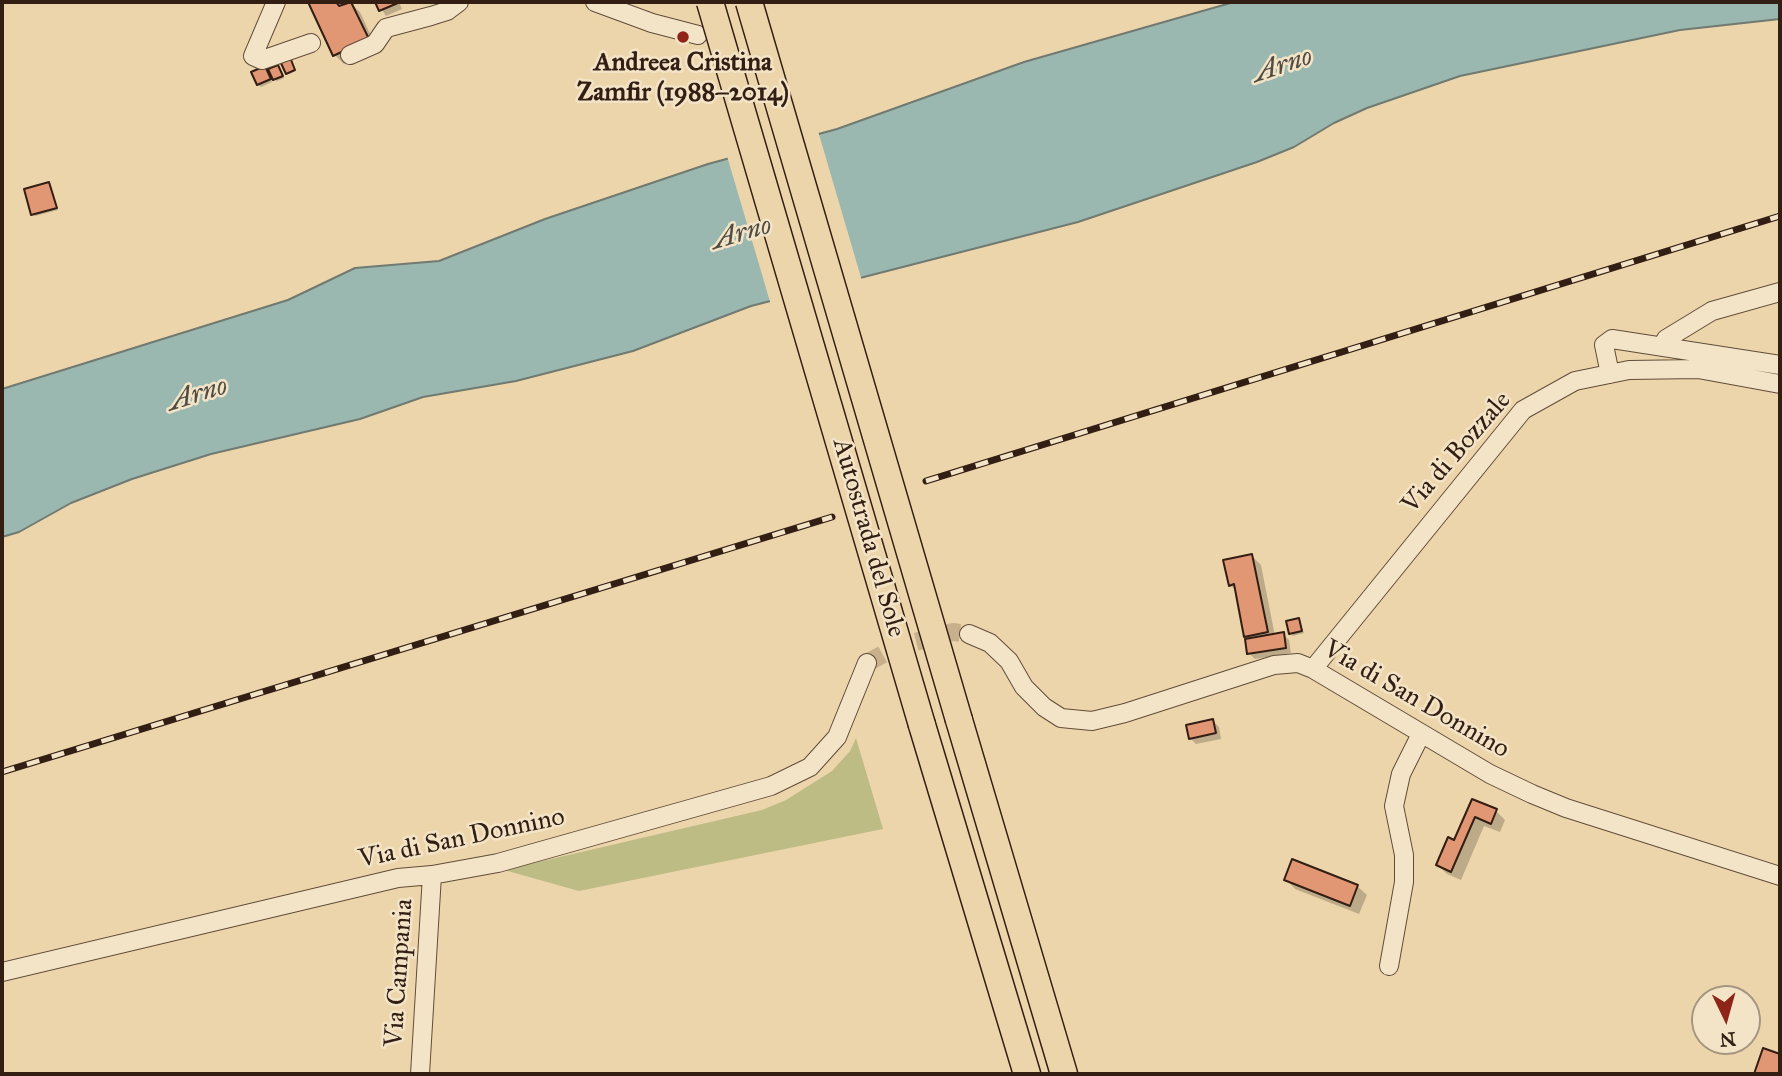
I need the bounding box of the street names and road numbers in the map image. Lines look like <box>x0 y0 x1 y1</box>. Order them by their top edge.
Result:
street label: Via di Bozzale <box>1396 386 1518 520</box>
street label: Autostrada del Sole <box>825 435 911 641</box>
street label: Via di San Donnino <box>1317 634 1515 766</box>
street label: Via di San Donnino <box>356 802 568 876</box>
street label: Via Campania <box>379 898 421 1048</box>

